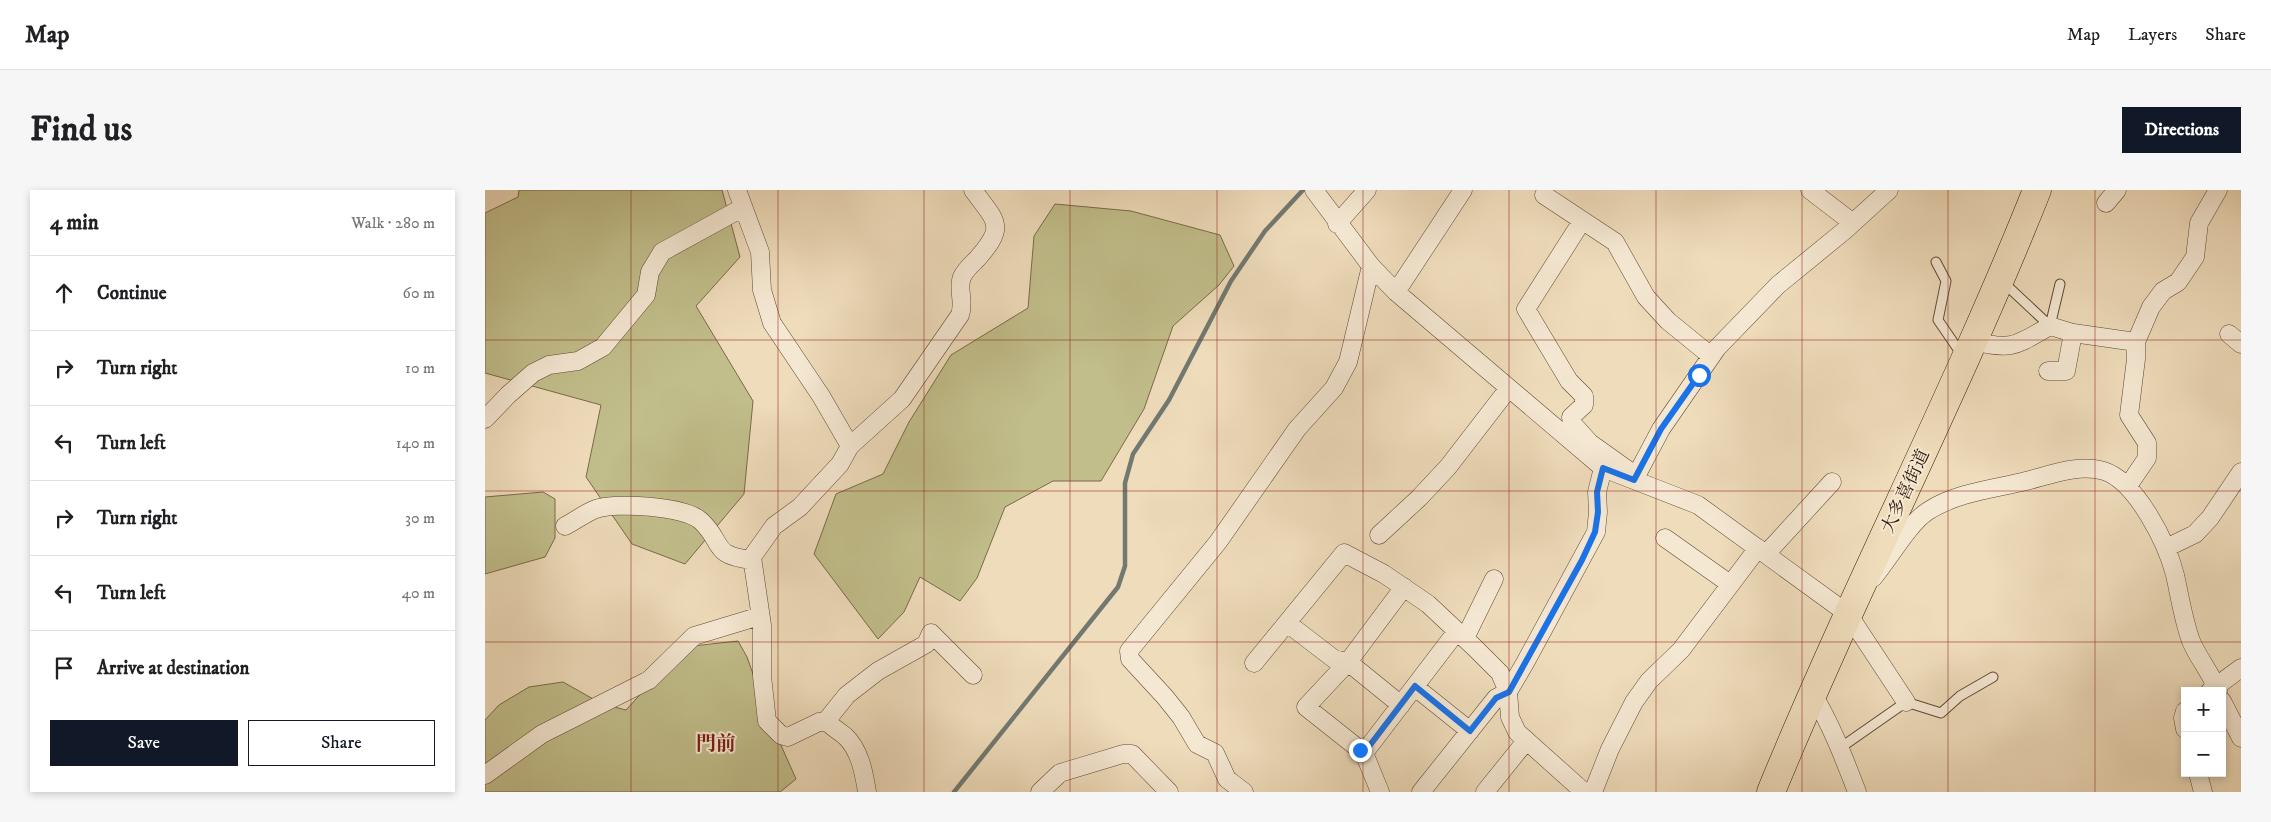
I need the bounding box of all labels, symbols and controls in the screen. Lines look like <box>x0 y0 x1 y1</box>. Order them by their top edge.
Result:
text: Map <box>25 20 69 50</box>
text: Map <box>2067 24 2100 46</box>
text: Layers <box>2128 24 2177 46</box>
text: Share <box>2205 24 2246 46</box>
button: Directions <box>2122 107 2241 153</box>
text: Find us <box>30 108 132 152</box>
text: 4 min <box>50 210 99 236</box>
text: Walk · 280 m <box>351 213 435 233</box>
icon: ahead <box>50 279 78 307</box>
text: Continue <box>97 282 167 305</box>
text: 60 m <box>403 283 435 303</box>
icon: right <box>50 354 78 382</box>
text: Turn right <box>97 357 177 380</box>
text: 10 m <box>405 358 435 378</box>
route start <box>1688 364 1711 387</box>
icon: left <box>50 429 78 457</box>
text: Turn left <box>97 432 166 455</box>
text: 140 m <box>396 433 435 453</box>
street label: 大多喜街道 <box>1877 446 1935 537</box>
icon: right <box>50 504 78 532</box>
text: Turn right <box>97 507 177 530</box>
text: 30 m <box>405 508 435 528</box>
icon: left <box>50 579 78 607</box>
text: Turn left <box>97 582 166 605</box>
text: 40 m <box>402 583 435 603</box>
icon: arrive <box>50 654 78 682</box>
text: Arrive at destination <box>97 657 249 680</box>
map controls <box>2181 687 2226 777</box>
button: + <box>2181 687 2226 732</box>
button: Save <box>50 720 238 766</box>
button: Share <box>248 720 435 766</box>
district label: 門前 <box>696 732 736 757</box>
button: − <box>2181 732 2226 777</box>
route end <box>1349 739 1372 762</box>

